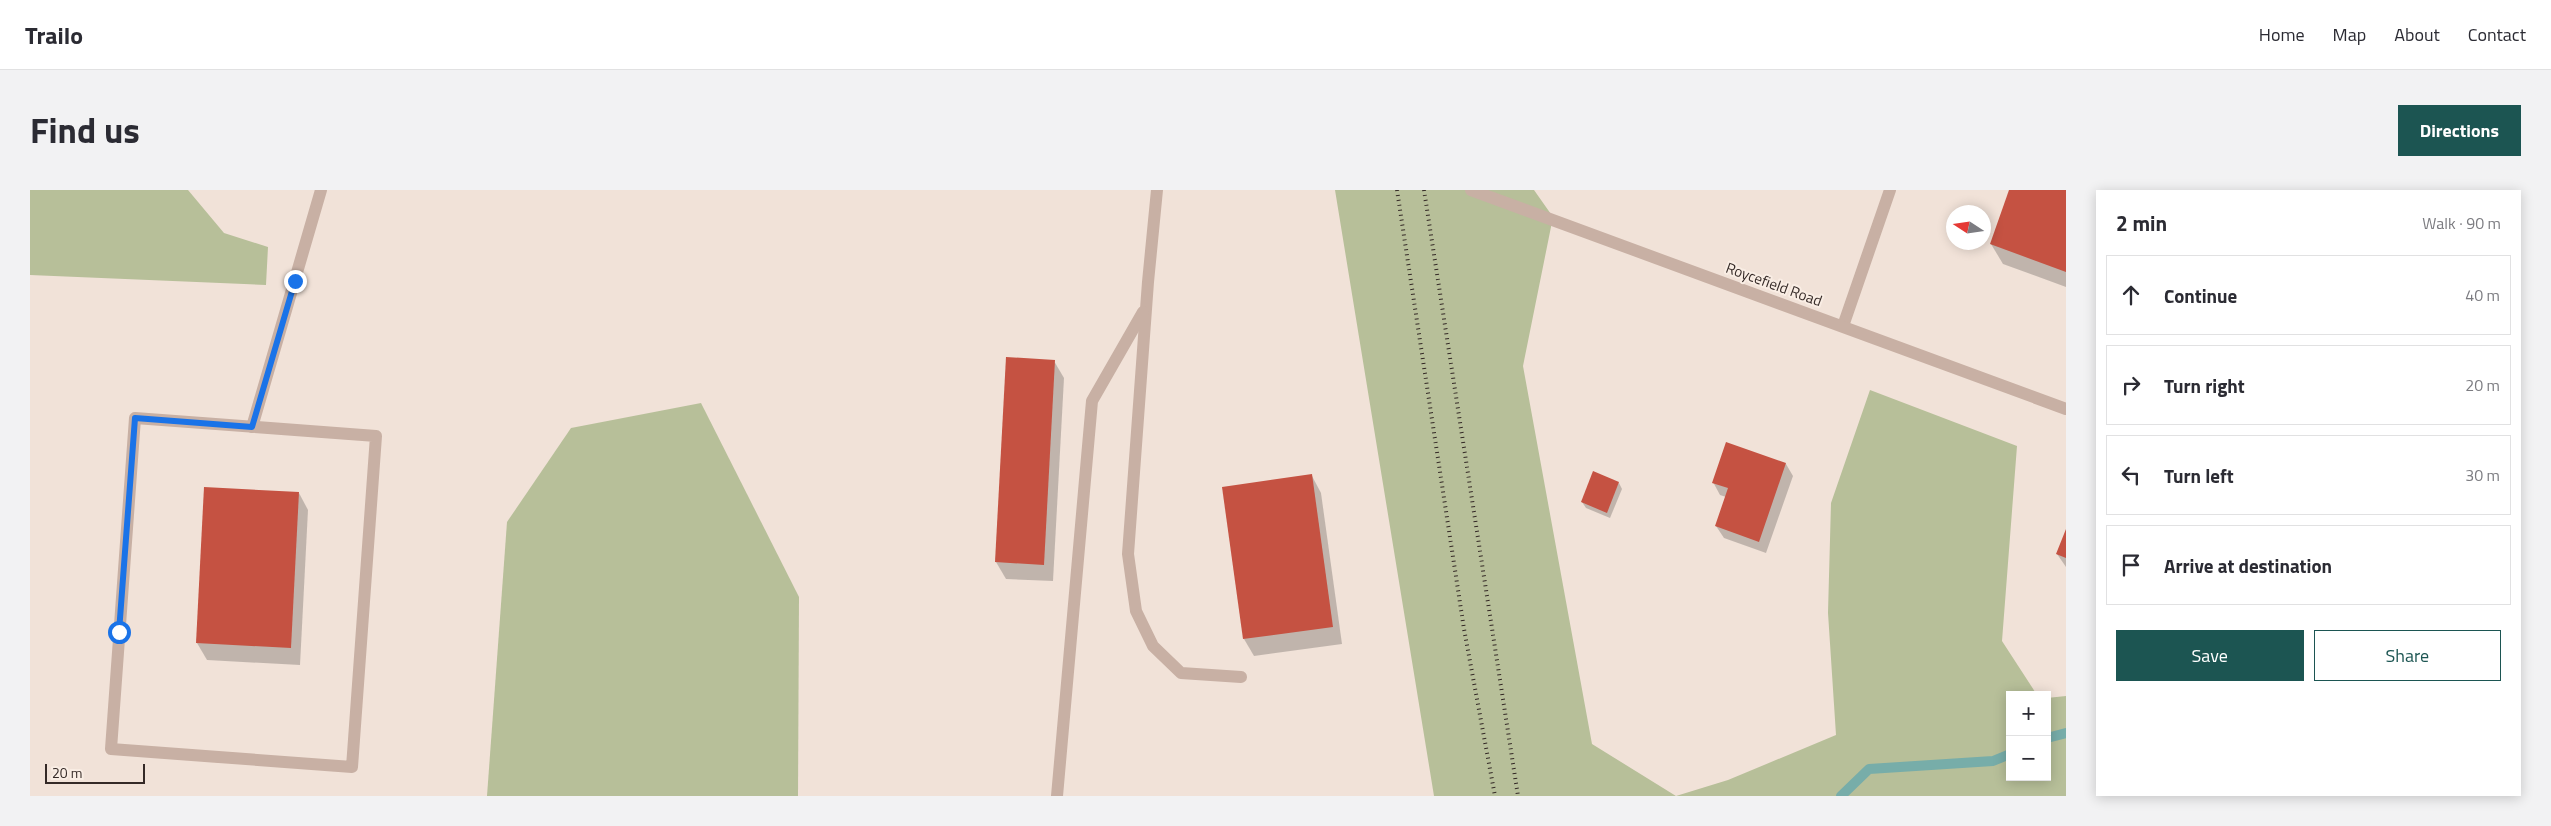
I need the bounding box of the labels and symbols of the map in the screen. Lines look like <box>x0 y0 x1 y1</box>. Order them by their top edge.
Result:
north arrow <box>1946 205 1991 250</box>
street label: Roycefield Road <box>1723 256 1825 312</box>
route end <box>284 270 307 293</box>
route start <box>108 621 131 644</box>
scale bar <box>45 761 145 784</box>

